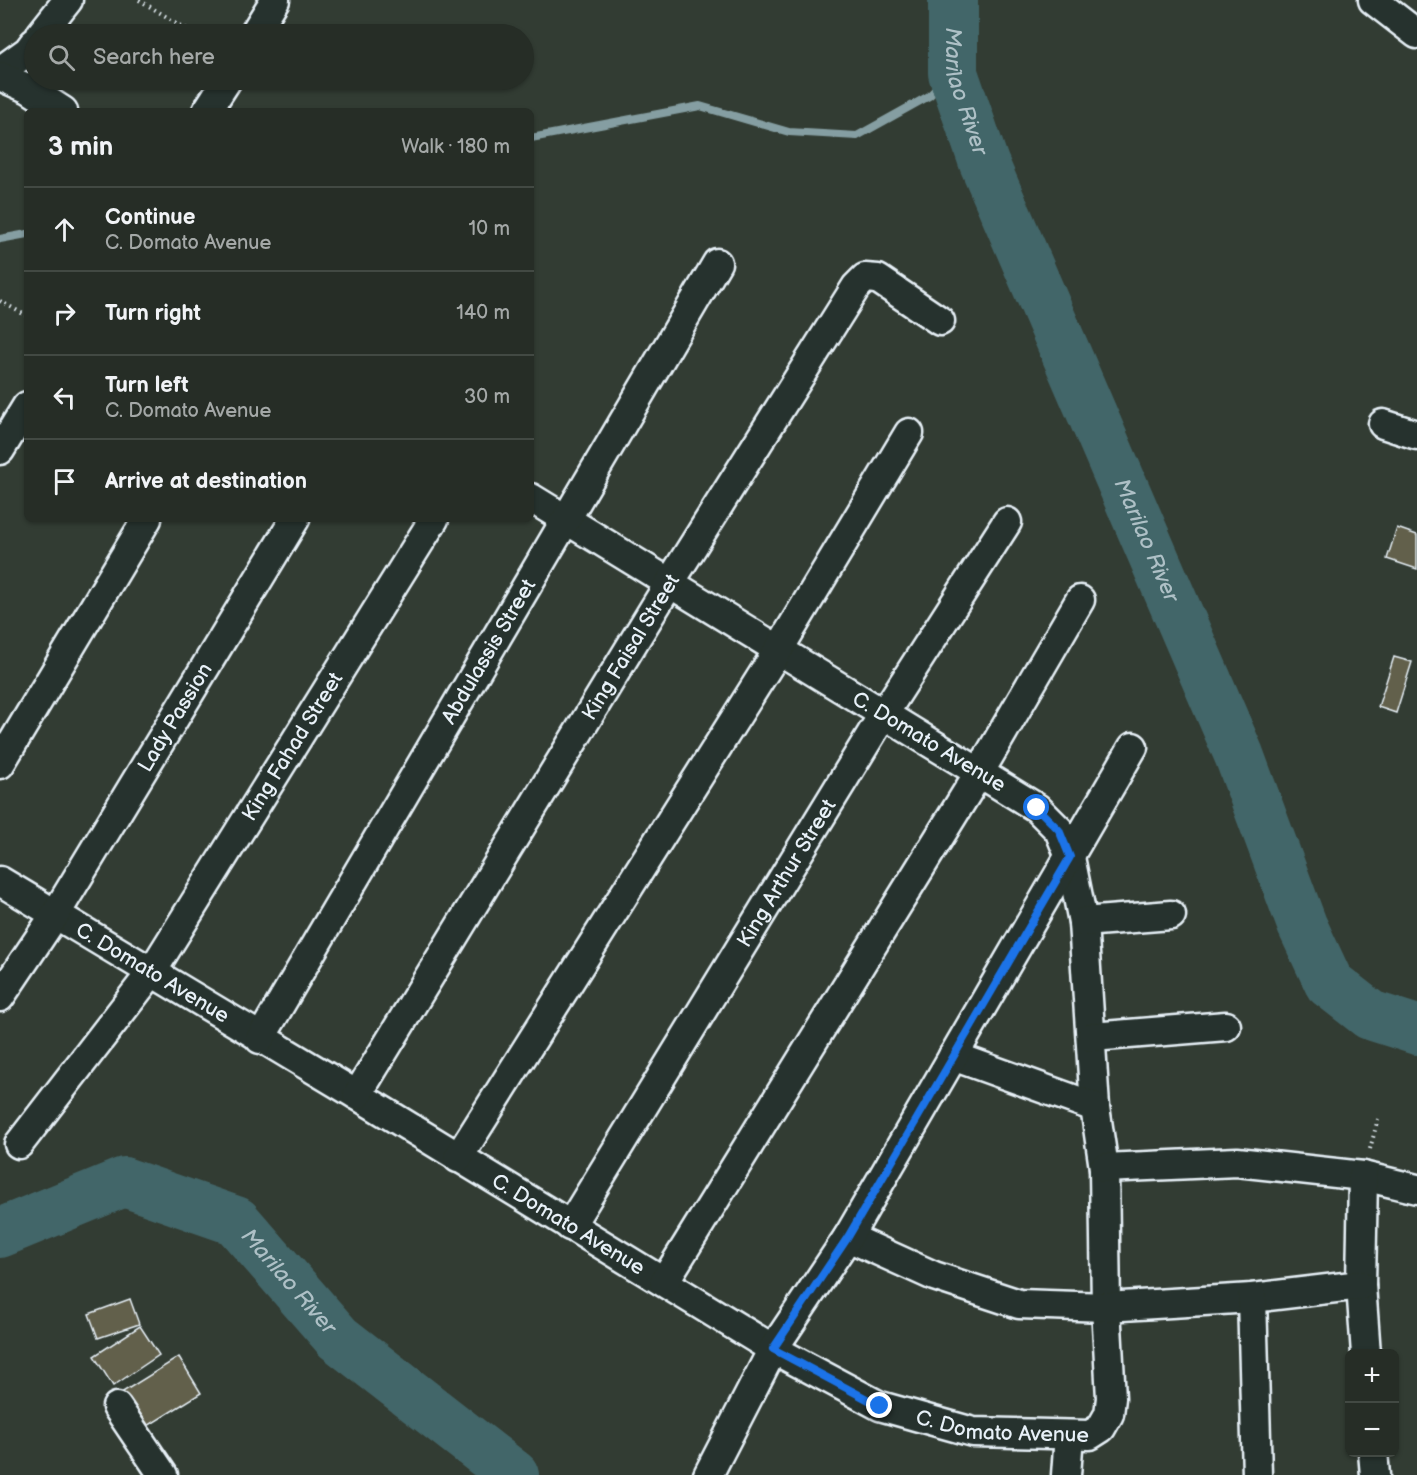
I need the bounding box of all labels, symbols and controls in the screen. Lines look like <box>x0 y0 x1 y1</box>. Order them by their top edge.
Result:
search box <box>24 24 534 90</box>
water label: Marilao River <box>940 27 994 160</box>
icon: search <box>45 41 78 74</box>
text: Search here <box>93 44 215 71</box>
text: 3 min <box>48 132 113 163</box>
text: Walk · 180 m <box>401 135 510 159</box>
text: Continue <box>105 204 195 231</box>
icon: ahead <box>48 213 81 246</box>
text: 10 m <box>469 217 510 241</box>
text: C. Domato Avenue <box>105 231 271 255</box>
icon: right <box>48 297 81 330</box>
text: Turn right <box>105 300 201 327</box>
text: 140 m <box>456 301 510 325</box>
text: Turn left <box>105 372 189 399</box>
icon: left <box>48 381 81 414</box>
text: 30 m <box>464 385 510 409</box>
text: C. Domato Avenue <box>105 399 271 423</box>
icon: arrive <box>48 465 81 498</box>
text: Arrive at destination <box>105 468 307 495</box>
water label: Marilao River <box>1108 474 1186 608</box>
street label: King Faisal Street <box>576 569 685 725</box>
street label: Abdulassis Street <box>436 574 541 728</box>
street label: Lady Passion <box>132 658 217 776</box>
street label: King Fahad Street <box>237 667 348 825</box>
street label: C. Domato Avenue <box>848 686 1010 798</box>
street label: King Arthur Street <box>731 794 841 952</box>
route start <box>1023 794 1049 820</box>
street label: C. Domato Avenue <box>71 917 234 1028</box>
street label: C. Domato Avenue <box>487 1168 650 1280</box>
water label: Marilao River <box>235 1223 344 1342</box>
map controls <box>1345 1349 1399 1457</box>
button: + <box>1345 1349 1399 1403</box>
route end <box>866 1392 892 1418</box>
button: − <box>1345 1403 1399 1457</box>
street label: C. Domato Avenue <box>913 1404 1089 1447</box>

